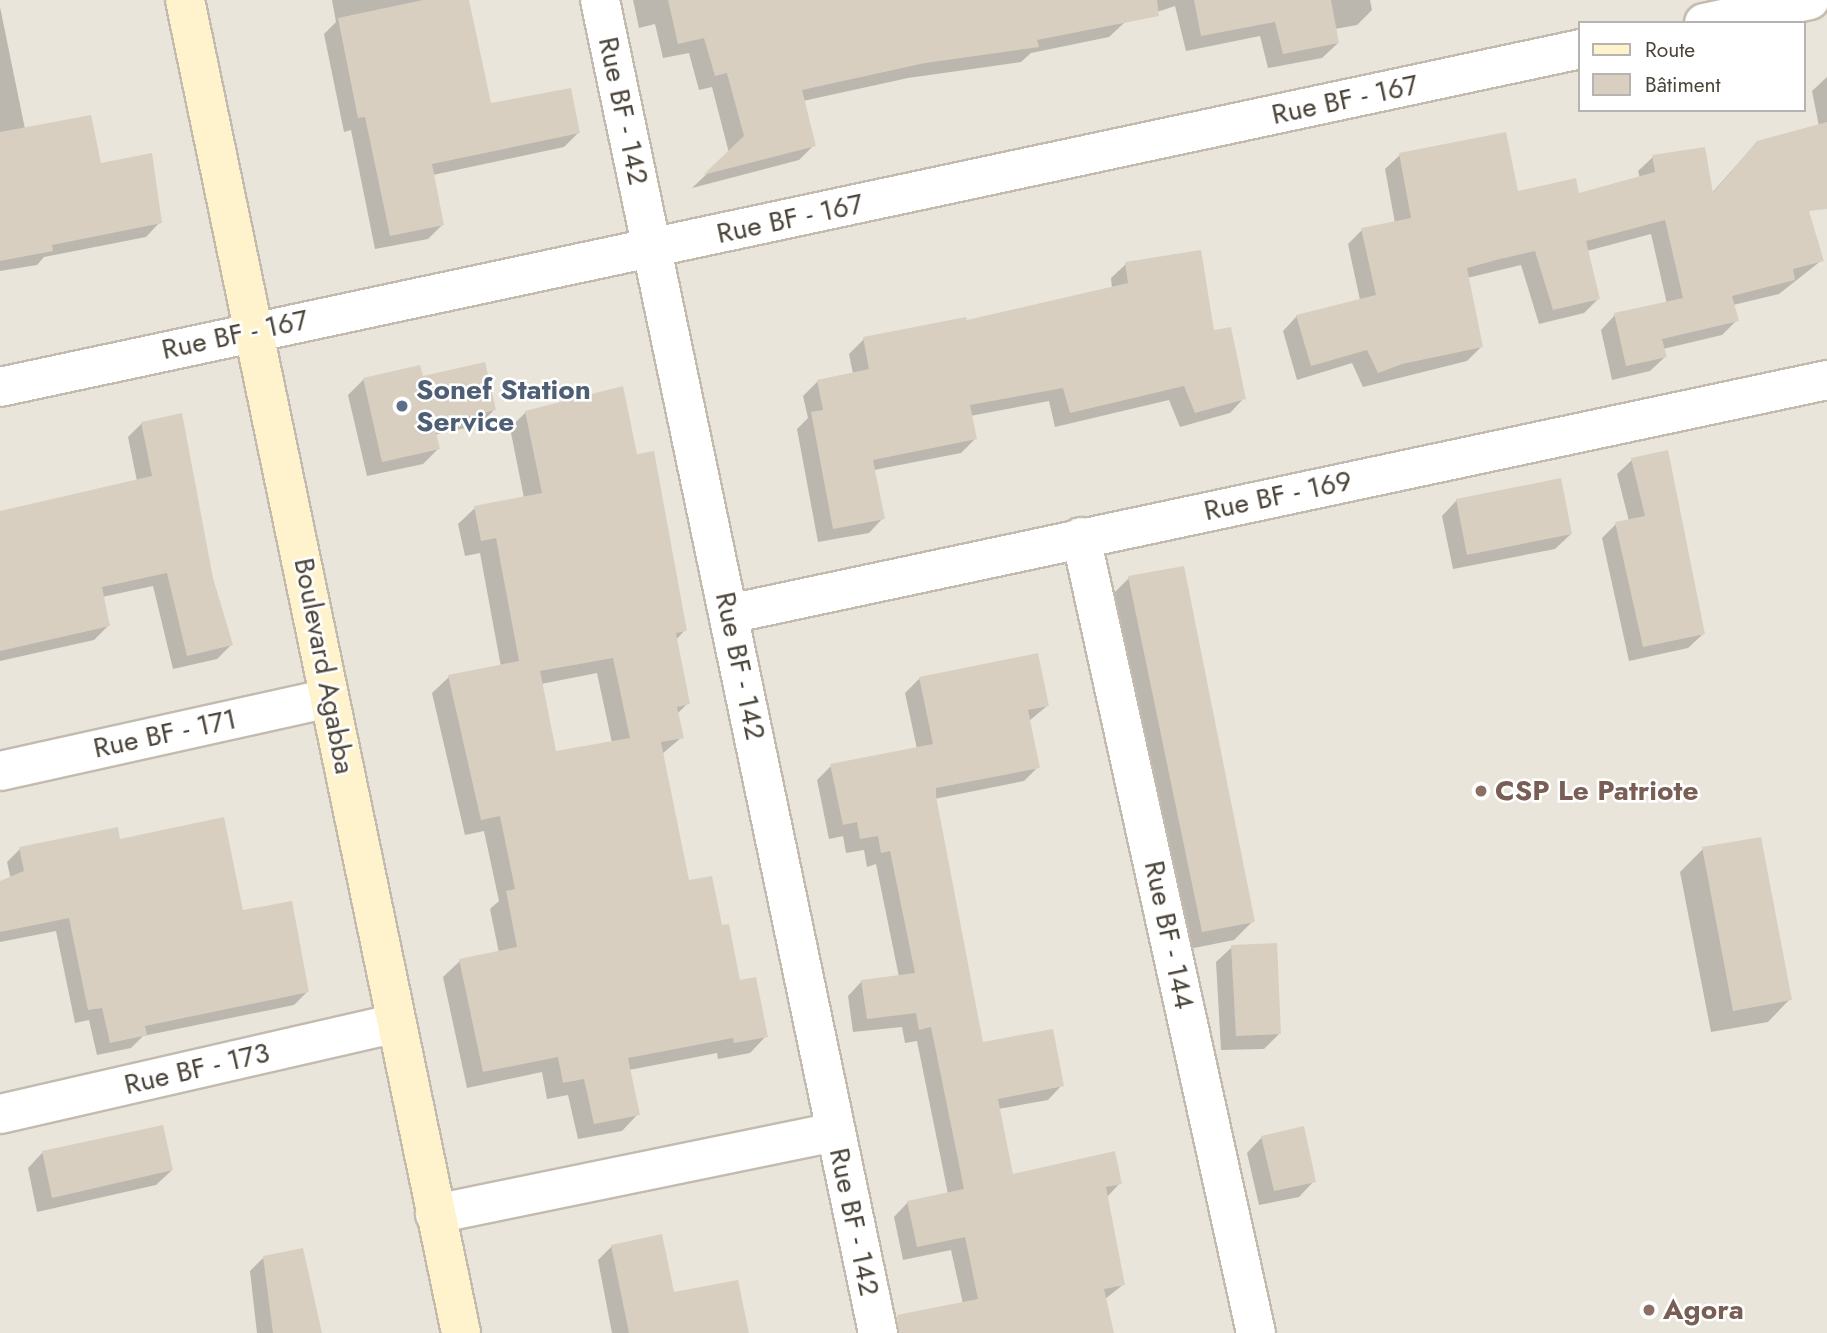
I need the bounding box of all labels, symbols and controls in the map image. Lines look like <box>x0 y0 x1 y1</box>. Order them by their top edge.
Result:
legend <box>1578 21 1806 112</box>
street label: Rue BF - 142 <box>591 34 655 188</box>
text: Route <box>1645 35 1695 65</box>
street label: Rue BF - 167 <box>1269 68 1421 132</box>
text: Bâtiment <box>1645 70 1721 100</box>
street label: Rue BF - 167 <box>714 187 866 251</box>
street label: Rue BF - 167 <box>159 303 311 367</box>
place label: Sonef Station Service <box>416 373 591 439</box>
marker: Sonef Station Service <box>394 398 410 414</box>
street label: Rue BF - 169 <box>1201 464 1355 528</box>
street label: Boulevard Agabba <box>287 555 361 777</box>
street label: Rue BF - 142 <box>708 589 772 743</box>
street label: Rue BF - 171 <box>90 702 240 766</box>
place label: CSP Le Patriote <box>1495 774 1699 808</box>
marker: CSP Le Patriote <box>1473 783 1489 799</box>
street label: Rue BF - 144 <box>1137 858 1201 1012</box>
street label: Rue BF - 173 <box>121 1036 273 1102</box>
street label: Rue BF - 142 <box>822 1145 886 1299</box>
place label: Agora <box>1663 1293 1744 1327</box>
marker: Agora <box>1641 1302 1657 1318</box>

